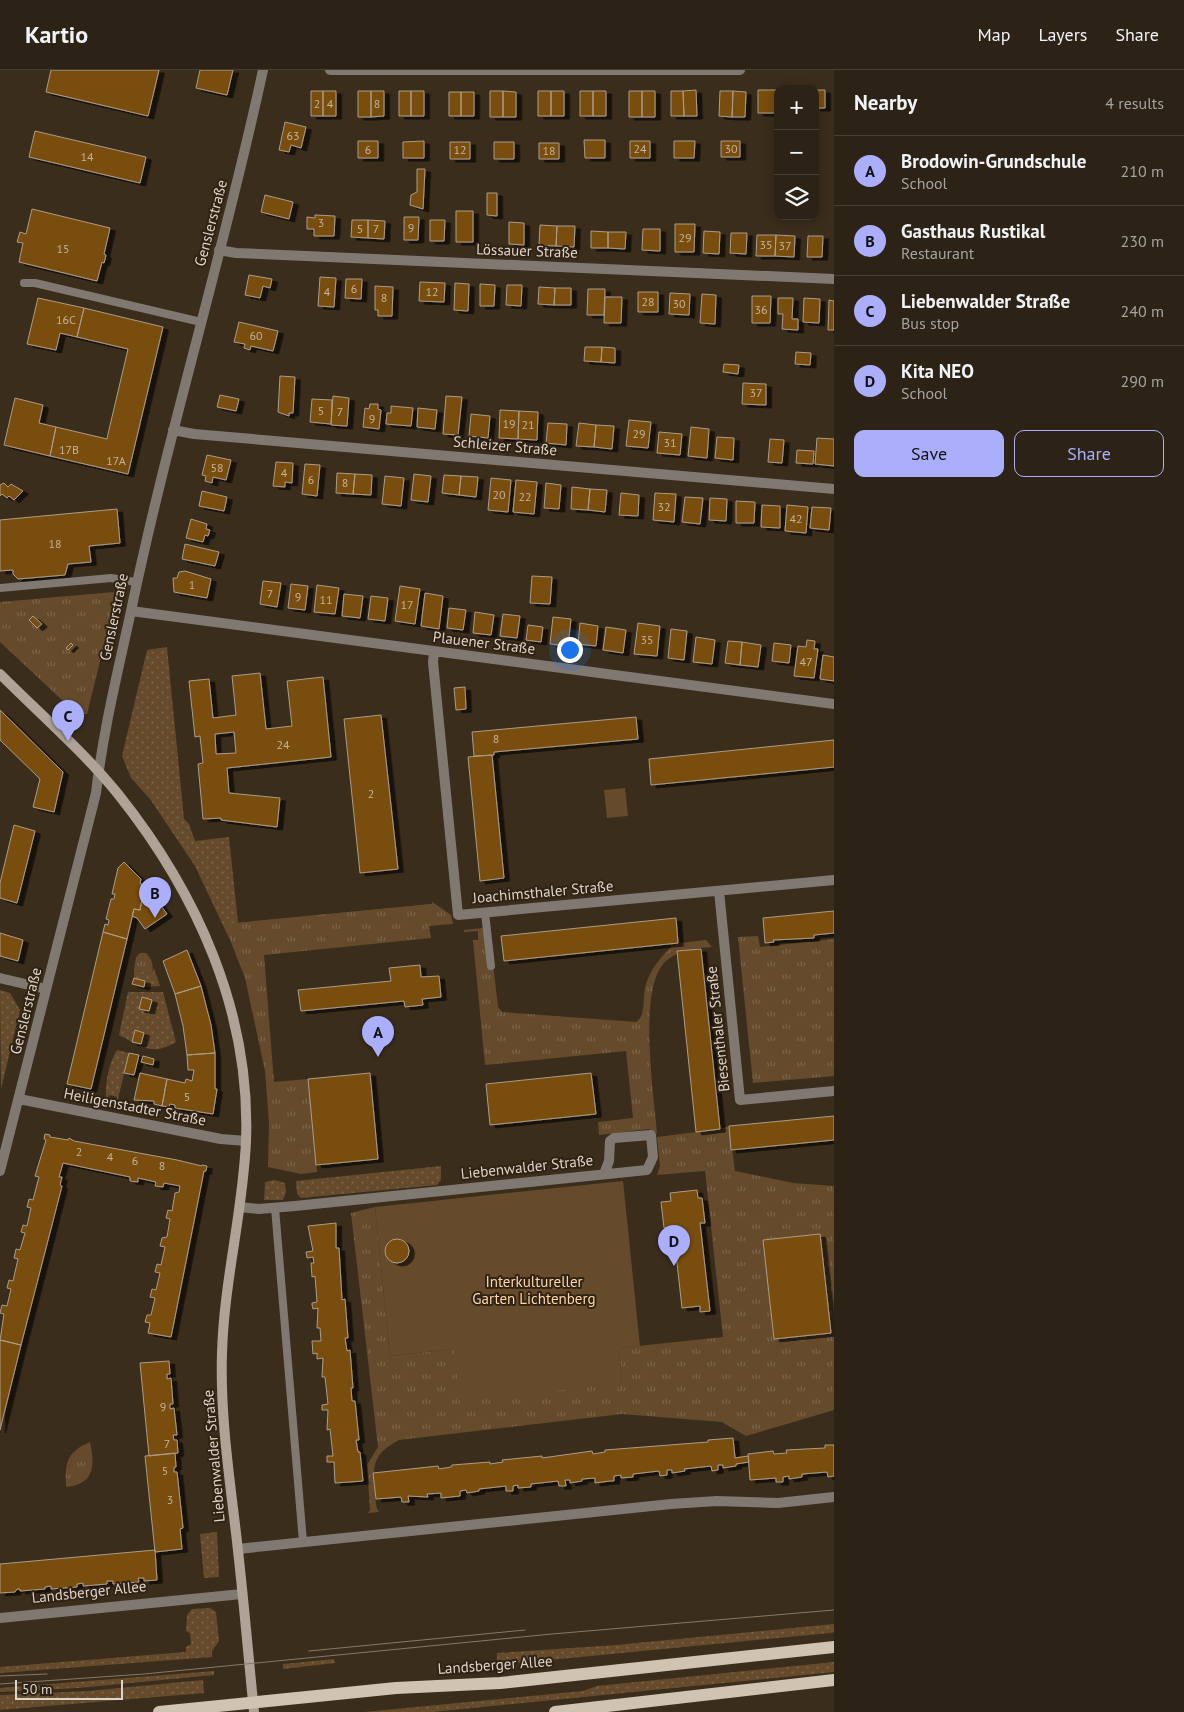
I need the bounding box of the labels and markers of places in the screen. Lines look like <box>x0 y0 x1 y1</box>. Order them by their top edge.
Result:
pin: C <box>52 700 84 741</box>
pin: B <box>139 877 171 918</box>
pin: A <box>362 1016 394 1057</box>
pin: D <box>658 1225 690 1266</box>

